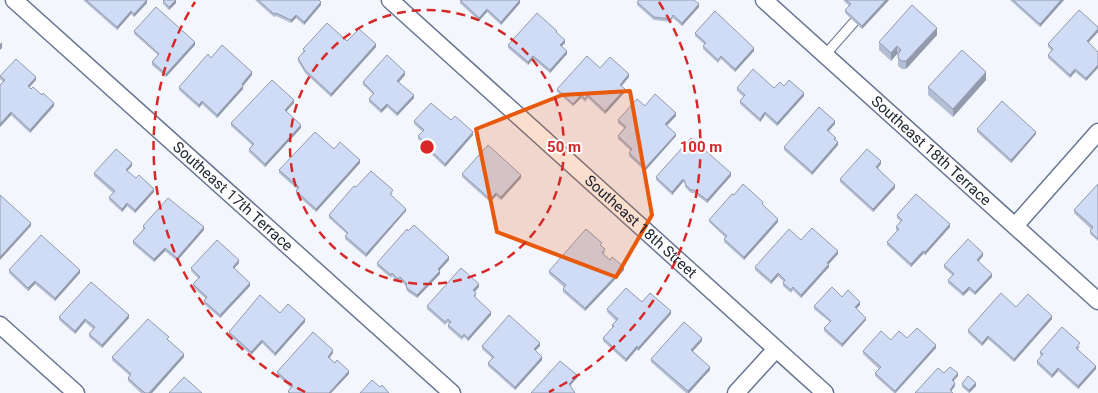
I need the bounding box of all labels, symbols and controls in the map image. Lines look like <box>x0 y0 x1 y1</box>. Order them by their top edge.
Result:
street label: Southeast 18th Terrace <box>868 92 995 209</box>
street label: Southeast 17th Terrace <box>169 138 297 255</box>
centre of rings <box>418 138 436 156</box>
text: 50 m <box>547 138 581 156</box>
text: 100 m <box>680 138 722 156</box>
street label: Southeast 18th Street <box>581 171 701 282</box>

